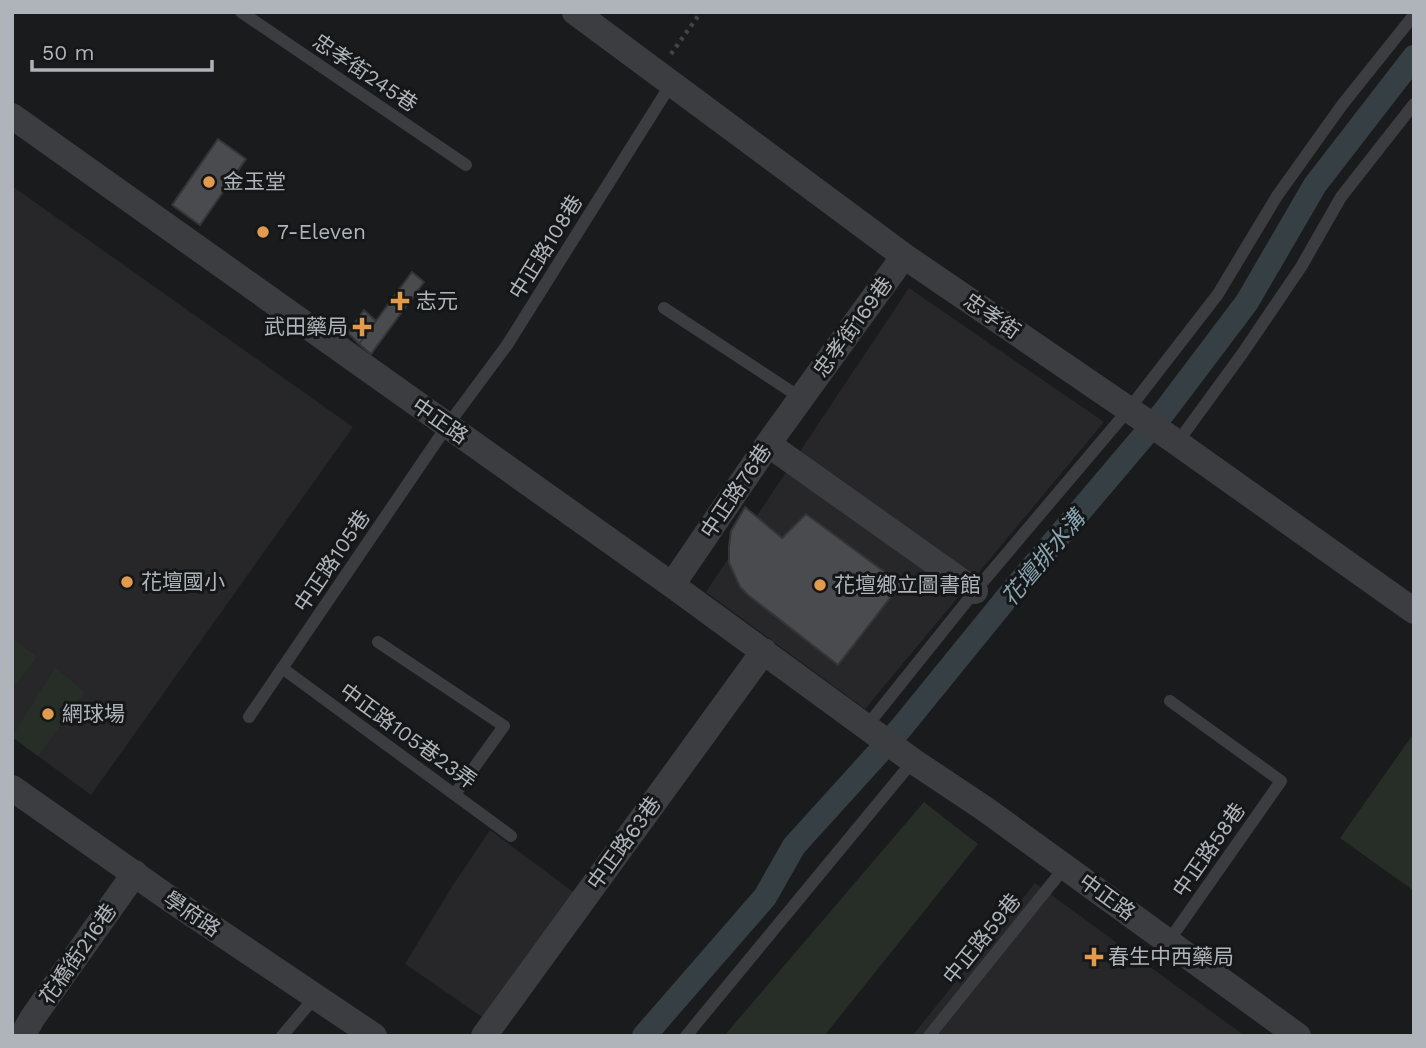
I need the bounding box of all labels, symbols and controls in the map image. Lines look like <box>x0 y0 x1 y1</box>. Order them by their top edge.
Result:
scale bar <box>32 28 212 72</box>
street label: 忠孝街245巷 <box>308 28 422 117</box>
text: 50 m <box>42 40 94 65</box>
place label: 金玉堂 <box>223 169 286 194</box>
marker: 金玉堂 <box>201 174 217 190</box>
street label: 中正路108巷 <box>504 190 587 303</box>
place label: 7-Eleven <box>277 219 366 244</box>
marker: 7-Eleven <box>255 224 271 240</box>
street label: 忠孝街169巷 <box>808 272 897 382</box>
place label: 志元 <box>416 288 458 313</box>
street label: 忠孝街 <box>959 288 1025 344</box>
marker: 志元 <box>390 291 410 311</box>
place label: 武田藥局 <box>264 314 348 339</box>
marker: 武田藥局 <box>354 319 370 335</box>
street label: 中正路 <box>407 392 473 449</box>
street label: 中正路76巷 <box>695 439 776 543</box>
water label: 花壇排水溝 <box>996 503 1093 611</box>
street label: 中正路105巷 <box>288 505 375 616</box>
place label: 花壇國小 <box>141 569 225 594</box>
place label: 花壇鄉立圖書館 <box>834 572 981 597</box>
marker: 花壇國小 <box>119 574 135 590</box>
marker: 花壇鄉立圖書館 <box>812 577 828 593</box>
street label: 中正路105巷23弄 <box>335 678 482 794</box>
place label: 網球場 <box>62 701 125 726</box>
marker: 網球場 <box>40 706 56 722</box>
street label: 中正路63巷 <box>581 791 666 894</box>
street label: 中正路58巷 <box>1167 798 1250 902</box>
street label: 中正路 <box>1074 868 1140 925</box>
street label: 學府路 <box>159 886 225 942</box>
street label: 中正路59巷 <box>938 888 1026 989</box>
street label: 花橋街216巷 <box>34 899 121 1009</box>
place label: 春生中西藥局 <box>1108 944 1234 969</box>
marker: 春生中西藥局 <box>1086 949 1102 965</box>

